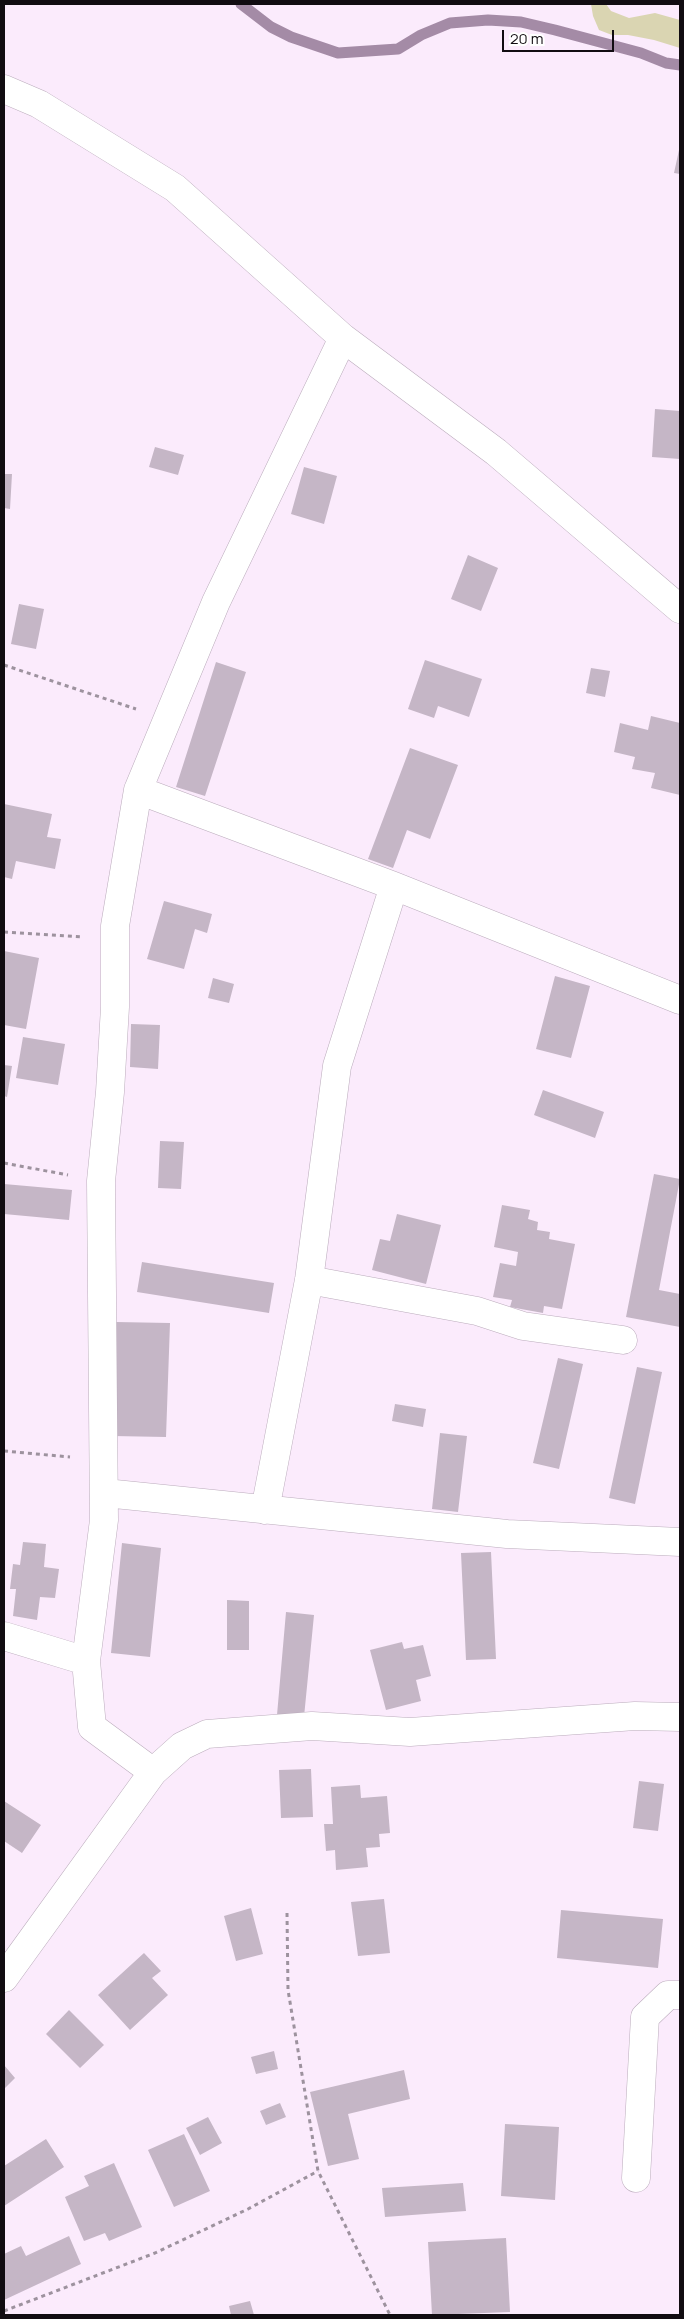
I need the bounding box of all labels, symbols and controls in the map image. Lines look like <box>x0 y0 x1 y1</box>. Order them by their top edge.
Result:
scale bar <box>504 20 616 52</box>
text: 20 m <box>510 28 543 49</box>

